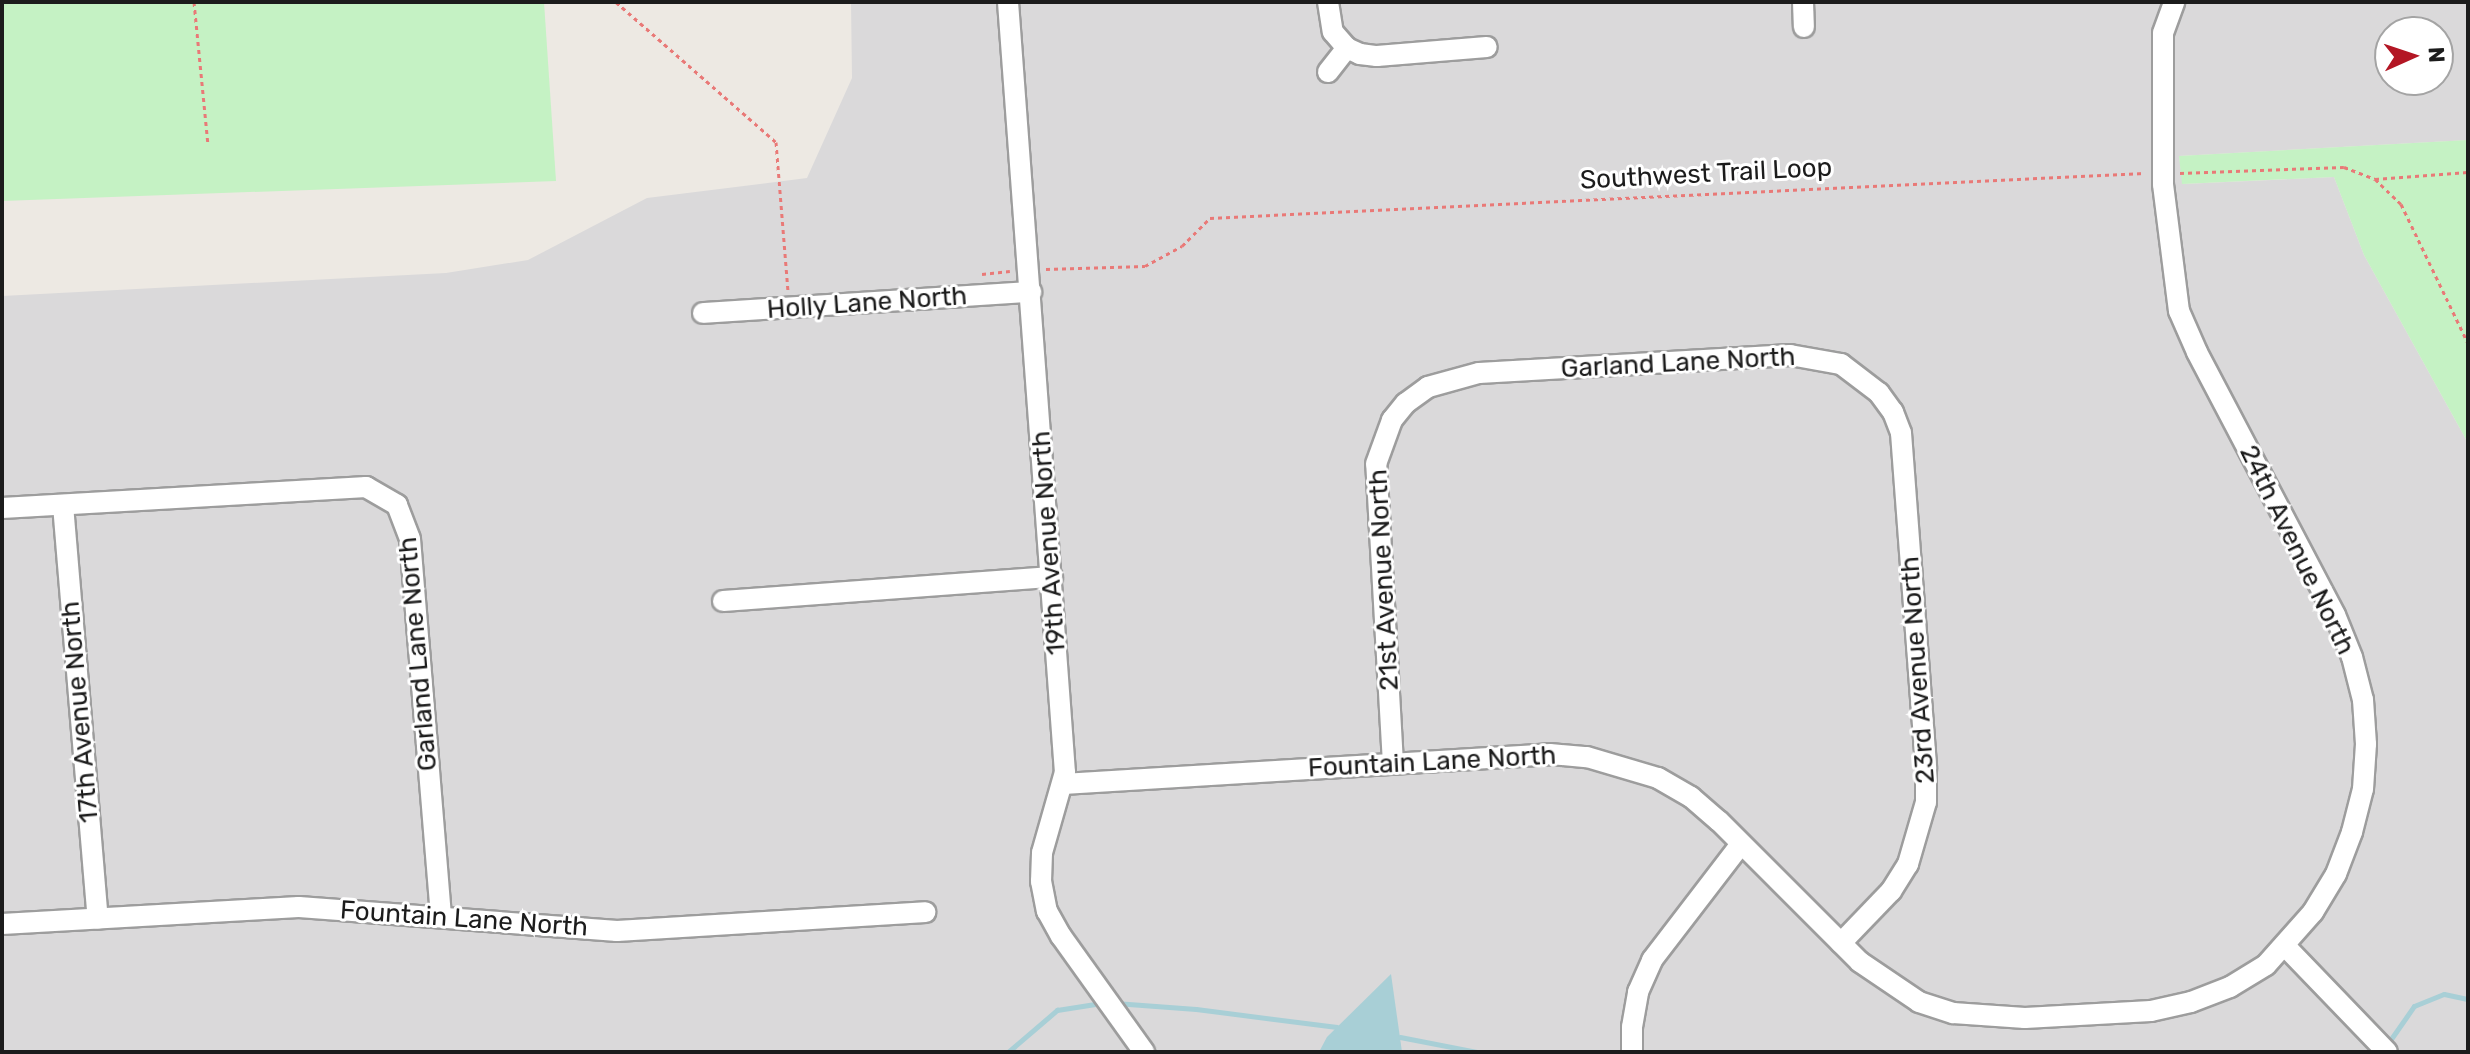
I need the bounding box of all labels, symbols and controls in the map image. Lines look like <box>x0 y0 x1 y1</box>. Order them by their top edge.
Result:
north arrow <box>2374 16 2454 96</box>
text: N <box>2423 46 2450 63</box>
street label: Southwest Trail Loop <box>1579 152 1833 196</box>
street label: Holly Lane North <box>765 280 969 326</box>
street label: Garland Lane North <box>1560 341 1796 385</box>
street label: 19th Avenue North <box>1026 430 1072 656</box>
street label: 24th Avenue North <box>2233 440 2361 660</box>
street label: 21st Avenue North <box>1363 468 1405 692</box>
street label: Garland Lane North <box>392 536 444 772</box>
street label: 23rd Avenue North <box>1894 555 1942 785</box>
street label: 17th Avenue North <box>55 599 105 825</box>
street label: Fountain Lane North <box>1307 740 1557 784</box>
street label: Fountain Lane North <box>339 895 589 943</box>

